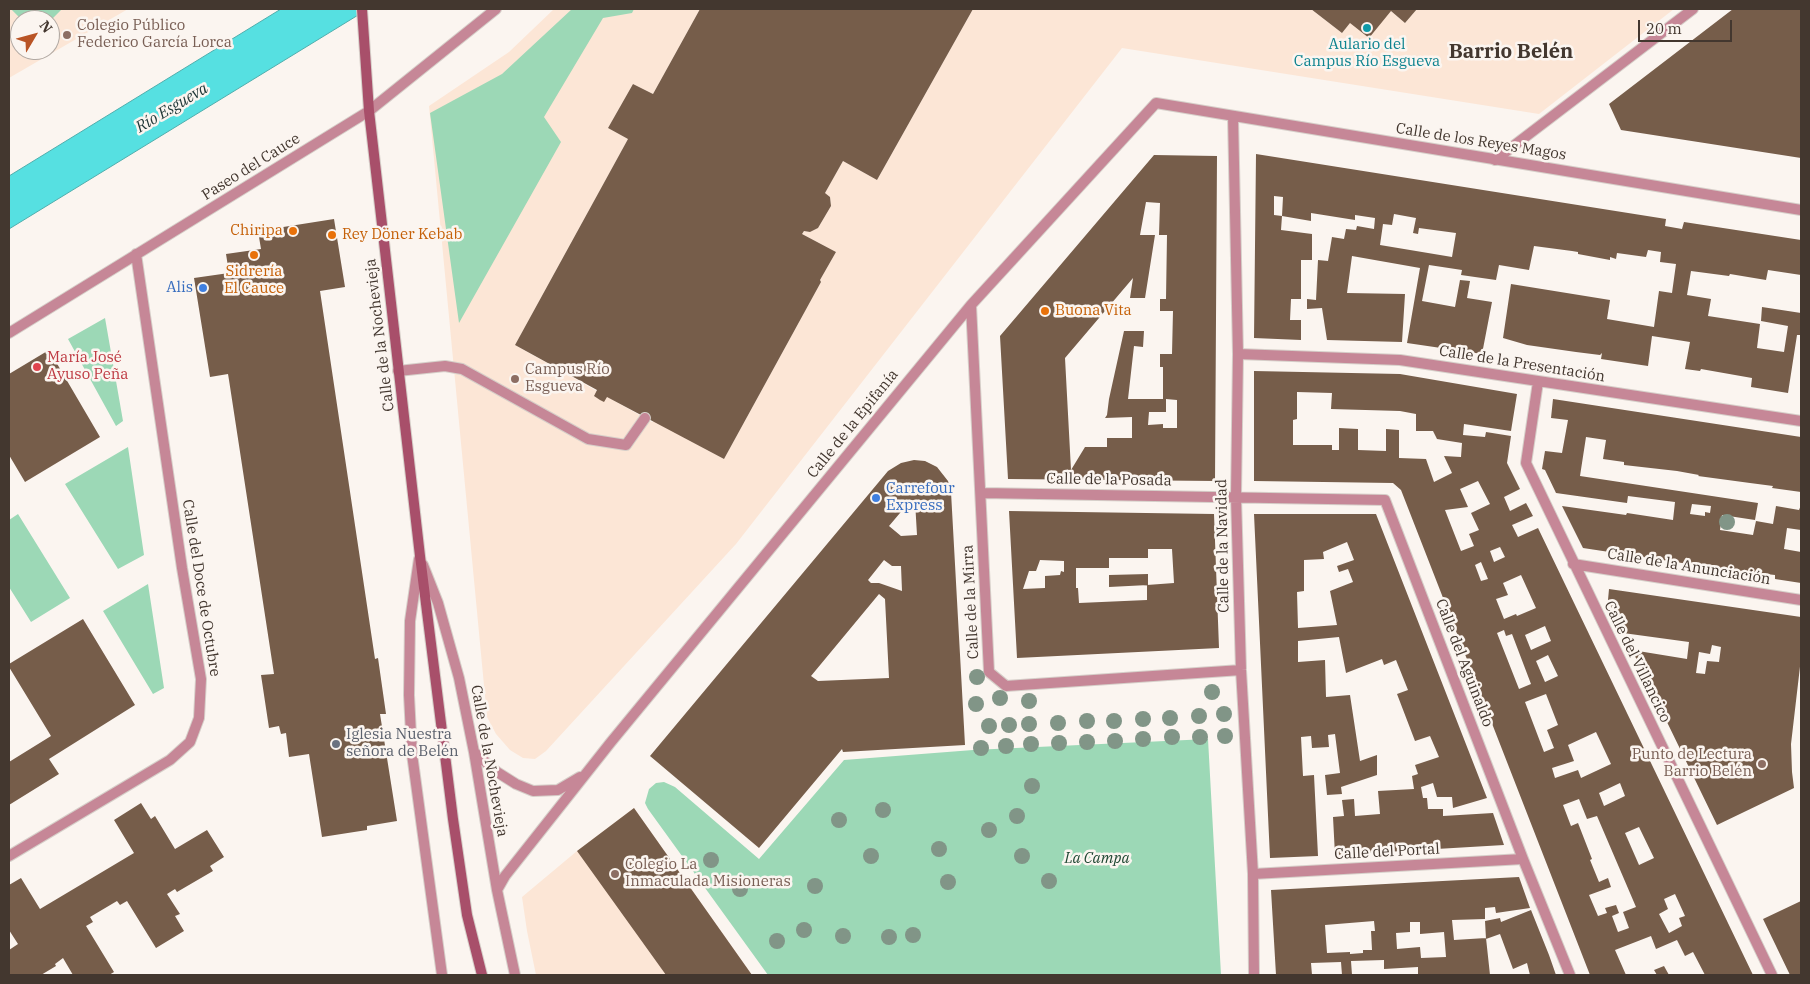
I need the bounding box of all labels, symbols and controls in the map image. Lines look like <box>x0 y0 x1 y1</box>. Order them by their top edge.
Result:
north arrow <box>10 10 60 60</box>
scale bar <box>1640 10 1734 42</box>
text: N <box>36 17 57 36</box>
place label: Colegio Público Federico García Lorca <box>77 17 232 52</box>
text: 20 m <box>1646 19 1682 38</box>
marker: Aulario del Campus Río Esgueva <box>1361 22 1373 34</box>
marker: Colegio Público Federico García Lorca <box>61 29 73 41</box>
place label: Aulario del Campus Río Esgueva <box>1294 36 1440 71</box>
district label: Barrio Belén <box>1449 40 1573 64</box>
water label: Río Esgueva <box>132 79 212 137</box>
street label: Calle de los Reyes Magos <box>1395 120 1567 164</box>
street label: Paseo del Cauce <box>199 130 303 204</box>
place label: Chiripa <box>230 222 283 240</box>
marker: Chiripa <box>287 225 299 237</box>
place label: Rey Döner Kebab <box>342 226 463 244</box>
marker: Rey Döner Kebab <box>326 229 338 241</box>
marker: Sidrería El Cauce <box>248 249 260 261</box>
street label: Calle de la Nochevieja <box>362 257 398 413</box>
place label: Sidrería El Cauce <box>224 263 284 298</box>
place label: Alis <box>166 279 193 297</box>
marker: Alis <box>197 282 209 294</box>
place label: Buona Vita <box>1055 302 1132 320</box>
marker: Buona Vita <box>1039 305 1051 317</box>
street label: Calle de la Presentación <box>1438 342 1606 386</box>
place label: María José Ayuso Peña <box>47 349 129 384</box>
marker: María José Ayuso Peña <box>31 361 43 373</box>
place label: Campus Río Esgueva <box>525 361 610 396</box>
street label: Calle de la Epifanía <box>804 366 902 482</box>
marker: Campus Río Esgueva <box>509 373 521 385</box>
street label: Calle de la Posada <box>1046 470 1172 490</box>
street label: Calle de la Navidad <box>1213 479 1233 613</box>
place label: Carrefour Express <box>886 480 955 515</box>
marker: Carrefour Express <box>870 492 882 504</box>
street label: Calle del Doce de Octubre <box>178 498 224 678</box>
street label: Calle de la Mirra <box>959 544 983 660</box>
street label: Calle de la Anunciación <box>1606 545 1772 589</box>
street label: Calle del Aguinaldo <box>1431 596 1497 730</box>
street label: Calle del Villancico <box>1600 598 1674 726</box>
street label: Calle de la Nochevieja <box>467 684 511 838</box>
place label: Iglesia Nuestra señora de Belén <box>346 726 459 761</box>
marker: Iglesia Nuestra señora de Belén <box>330 738 342 750</box>
place label: Punto de Lectura Barrio Belén <box>1632 746 1752 781</box>
marker: Punto de Lectura Barrio Belén <box>1756 758 1768 770</box>
street label: Calle del Portal <box>1334 840 1440 864</box>
park label: La Campa <box>1064 850 1130 868</box>
place label: Colegio La Inmaculada Misioneras <box>625 856 791 891</box>
marker: Colegio La Inmaculada Misioneras <box>609 868 621 880</box>

